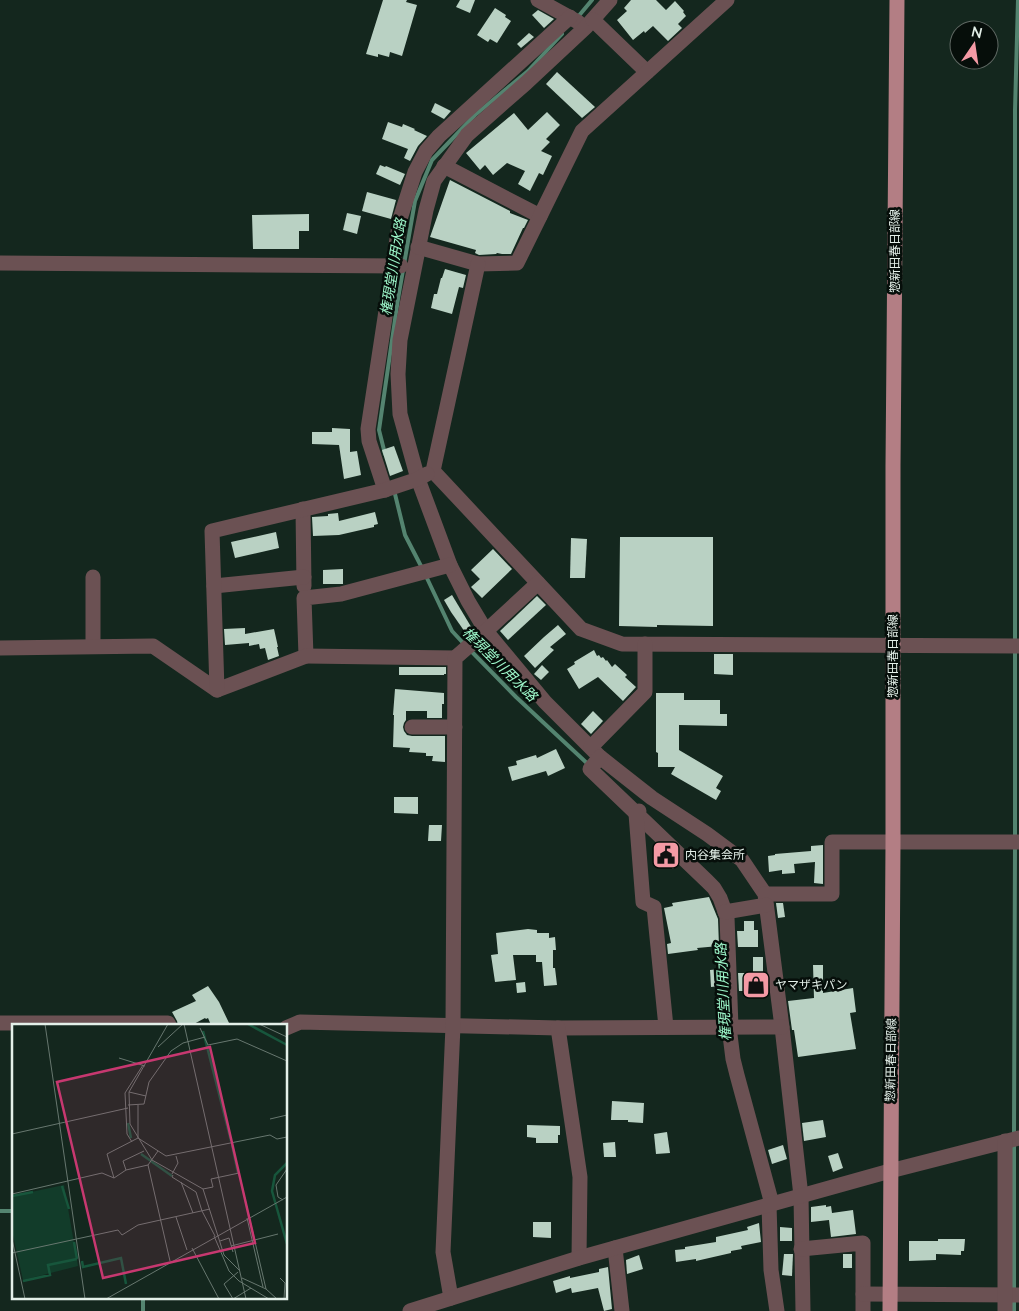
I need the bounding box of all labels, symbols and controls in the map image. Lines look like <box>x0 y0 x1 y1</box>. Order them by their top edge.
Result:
north arrow <box>949 20 999 70</box>
text: N <box>970 22 984 41</box>
street label: 惣新田春日部線 <box>887 209 902 293</box>
water label: 権現堂川用水路 <box>376 216 409 317</box>
street label: 惣新田春日部線 <box>885 614 900 698</box>
water label: 権現堂川用水路 <box>460 623 542 705</box>
public building icon: 内谷集会所 <box>651 840 681 870</box>
place label: 内谷集会所 <box>685 847 745 862</box>
water label: 権現堂川用水路 <box>711 942 734 1041</box>
shop icon: ヤマザキパン <box>741 970 771 1000</box>
place label: ヤマザキパン <box>775 977 848 992</box>
street label: 惣新田春日部線 <box>882 1018 899 1102</box>
inset map <box>12 1024 288 1298</box>

